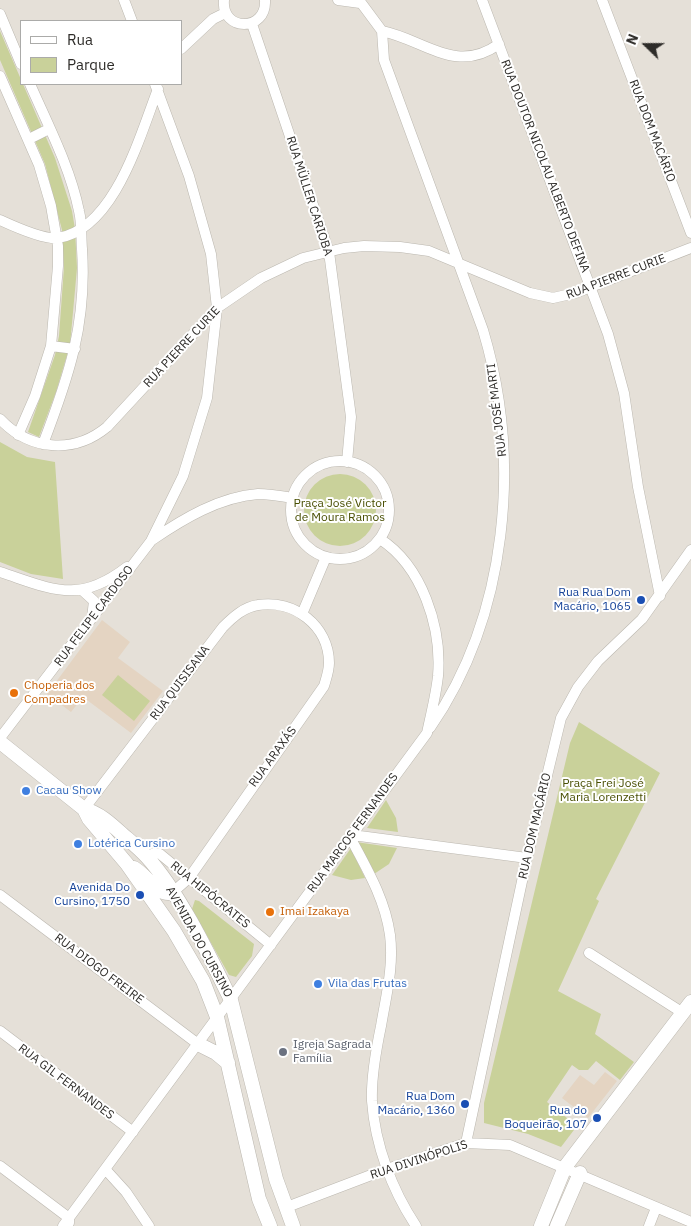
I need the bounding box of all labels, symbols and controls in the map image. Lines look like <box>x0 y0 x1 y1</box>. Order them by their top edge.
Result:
legend <box>20 20 182 85</box>
north arrow <box>621 20 671 70</box>
text: Rua <box>67 30 93 49</box>
text: N <box>622 31 642 47</box>
text: Parque <box>67 55 115 74</box>
street label: RUA DOUTOR NICOLAU ALBERTO DEFINA <box>498 58 592 274</box>
street label: RUA DOM MACÁRIO <box>626 78 678 184</box>
street label: RUA MÜLLER CARIOBA <box>283 134 335 258</box>
street label: RUA PIERRE CURIE <box>564 251 668 303</box>
street label: RUA PIERRE CURIE <box>141 304 223 390</box>
street label: RUA JOSÉ MARTI <box>484 363 510 457</box>
park label: Praça José Victor de Moura Ramos <box>294 497 386 525</box>
street label: RUA FELIPE CARDOSO <box>51 563 137 669</box>
place label: Rua Rua Dom Macário, 1065 <box>554 586 631 614</box>
marker: Rua Rua Dom Macário, 1065 <box>635 594 647 606</box>
street label: RUA QUISISANA <box>147 643 213 723</box>
place label: Choperia dos Compadres <box>24 679 95 707</box>
marker: Choperia dos Compadres <box>8 687 20 699</box>
street label: RUA ARAXÁS <box>246 724 300 790</box>
street label: RUA MARCOS FERNANDES <box>305 770 401 896</box>
street label: RUA DOM MACÁRIO <box>516 772 554 880</box>
park label: Praça Frei José Maria Lorenzetti <box>560 777 646 805</box>
place label: Cacau Show <box>36 784 102 798</box>
marker: Cacau Show <box>20 785 32 797</box>
place label: Lotérica Cursino <box>88 837 175 851</box>
marker: Lotérica Cursino <box>72 838 84 850</box>
street label: RUA HIPÓCRATES <box>167 859 253 931</box>
place label: Avenida Do Cursino, 1750 <box>54 881 130 909</box>
street label: AVENIDA DO CURSINO <box>162 884 236 1000</box>
marker: Avenida Do Cursino, 1750 <box>134 889 146 901</box>
place label: Imai Izakaya <box>280 905 349 919</box>
marker: Imai Izakaya <box>264 906 276 918</box>
street label: RUA DIOGO FREIRE <box>52 931 146 1007</box>
place label: Vila das Frutas <box>328 977 407 991</box>
marker: Vila das Frutas <box>312 978 324 990</box>
place label: Igreja Sagrada Família <box>293 1038 371 1066</box>
street label: RUA GIL FERNANDES <box>15 1041 117 1123</box>
marker: Igreja Sagrada Família <box>277 1046 289 1058</box>
place label: Rua Dom Macário, 1360 <box>378 1090 455 1118</box>
marker: Rua Dom Macário, 1360 <box>459 1098 471 1110</box>
place label: Rua do Boqueirão, 107 <box>504 1104 587 1132</box>
marker: Rua do Boqueirão, 107 <box>591 1112 603 1124</box>
street label: RUA DIVINÓPOLIS <box>368 1137 470 1183</box>

